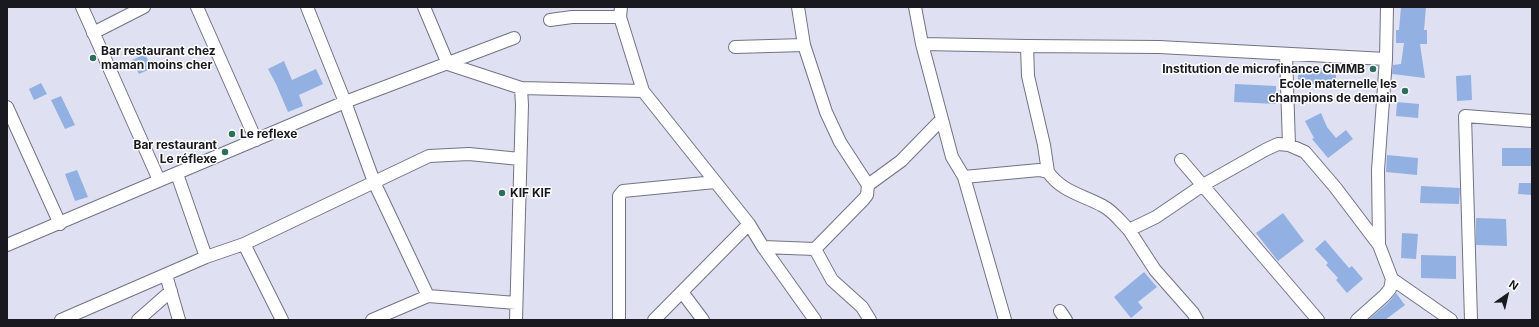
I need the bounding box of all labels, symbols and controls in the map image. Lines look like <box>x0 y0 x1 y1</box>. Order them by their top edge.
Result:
place label: Bar restaurant chez maman moins cher <box>101 44 216 72</box>
marker: Bar restaurant chez maman moins cher <box>88 53 98 63</box>
place label: Institution de microfinance CIMMB <box>1162 62 1365 76</box>
marker: Institution de microfinance CIMMB <box>1368 64 1378 74</box>
place label: Ecole maternelle les champions de demain <box>1268 77 1397 105</box>
marker: Ecole maternelle les champions de demain <box>1400 86 1410 96</box>
place label: Le reflexe <box>240 127 297 141</box>
marker: Le reflexe <box>227 129 237 139</box>
place label: Bar restaurant Le réflexe <box>133 138 217 166</box>
marker: Bar restaurant Le réflexe <box>220 147 230 157</box>
place label: KIF KIF <box>510 186 551 200</box>
marker: KIF KIF <box>497 188 507 198</box>
north arrow <box>1487 275 1527 315</box>
text: N <box>1506 277 1521 293</box>

